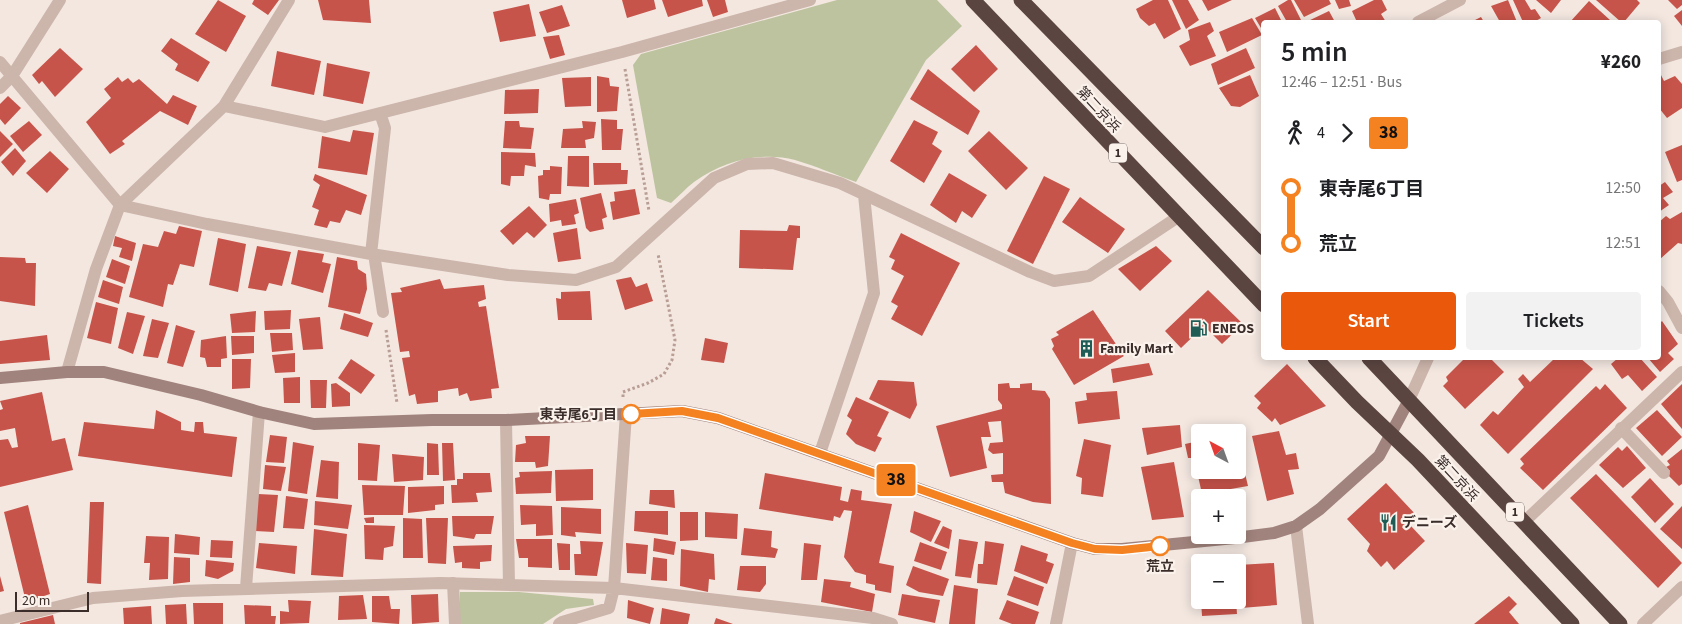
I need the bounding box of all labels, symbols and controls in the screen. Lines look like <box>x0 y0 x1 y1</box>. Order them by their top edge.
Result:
text: 5 min <box>1281 32 1348 72</box>
text: ¥260 <box>1601 49 1641 76</box>
text: 12:46 – 12:51 · Bus <box>1281 71 1402 93</box>
street label: 第二京浜 <box>1072 82 1125 137</box>
icon: walk <box>1281 119 1309 147</box>
icon: forward <box>1333 119 1361 147</box>
text: 38 <box>1379 120 1398 145</box>
text: 4 <box>1317 122 1325 144</box>
road number: 1 <box>1109 144 1127 162</box>
text: 東寺尾6丁目 <box>1319 176 1424 203</box>
text: 12:50 <box>1605 177 1641 199</box>
text: 荒立 <box>1319 231 1357 258</box>
text: 12:51 <box>1605 232 1641 254</box>
button: Start <box>1281 292 1456 350</box>
button: Tickets <box>1466 292 1641 350</box>
fuel station icon: ENEOS <box>1188 318 1208 338</box>
place label: ENEOS <box>1212 319 1254 339</box>
building icon: Family Mart <box>1076 338 1096 358</box>
place label: Family Mart <box>1100 339 1174 359</box>
marker: 東寺尾6丁目 <box>621 404 641 424</box>
place label: 東寺尾6丁目 <box>540 405 617 425</box>
north arrow <box>1191 424 1246 479</box>
map controls <box>1191 424 1246 609</box>
street label: 第二京浜 <box>1430 451 1483 506</box>
line badge: 38 <box>874 464 918 496</box>
text: 38 <box>886 467 906 492</box>
button: + <box>1191 489 1246 544</box>
road number: 1 <box>1506 502 1524 522</box>
restaurant icon: デニーズ <box>1378 512 1398 532</box>
place label: デニーズ <box>1402 513 1457 533</box>
marker: 荒立 <box>1150 536 1170 556</box>
button: − <box>1191 554 1246 609</box>
place label: 荒立 <box>1146 557 1174 577</box>
scale bar <box>15 589 89 612</box>
text: 20 m <box>22 591 50 611</box>

